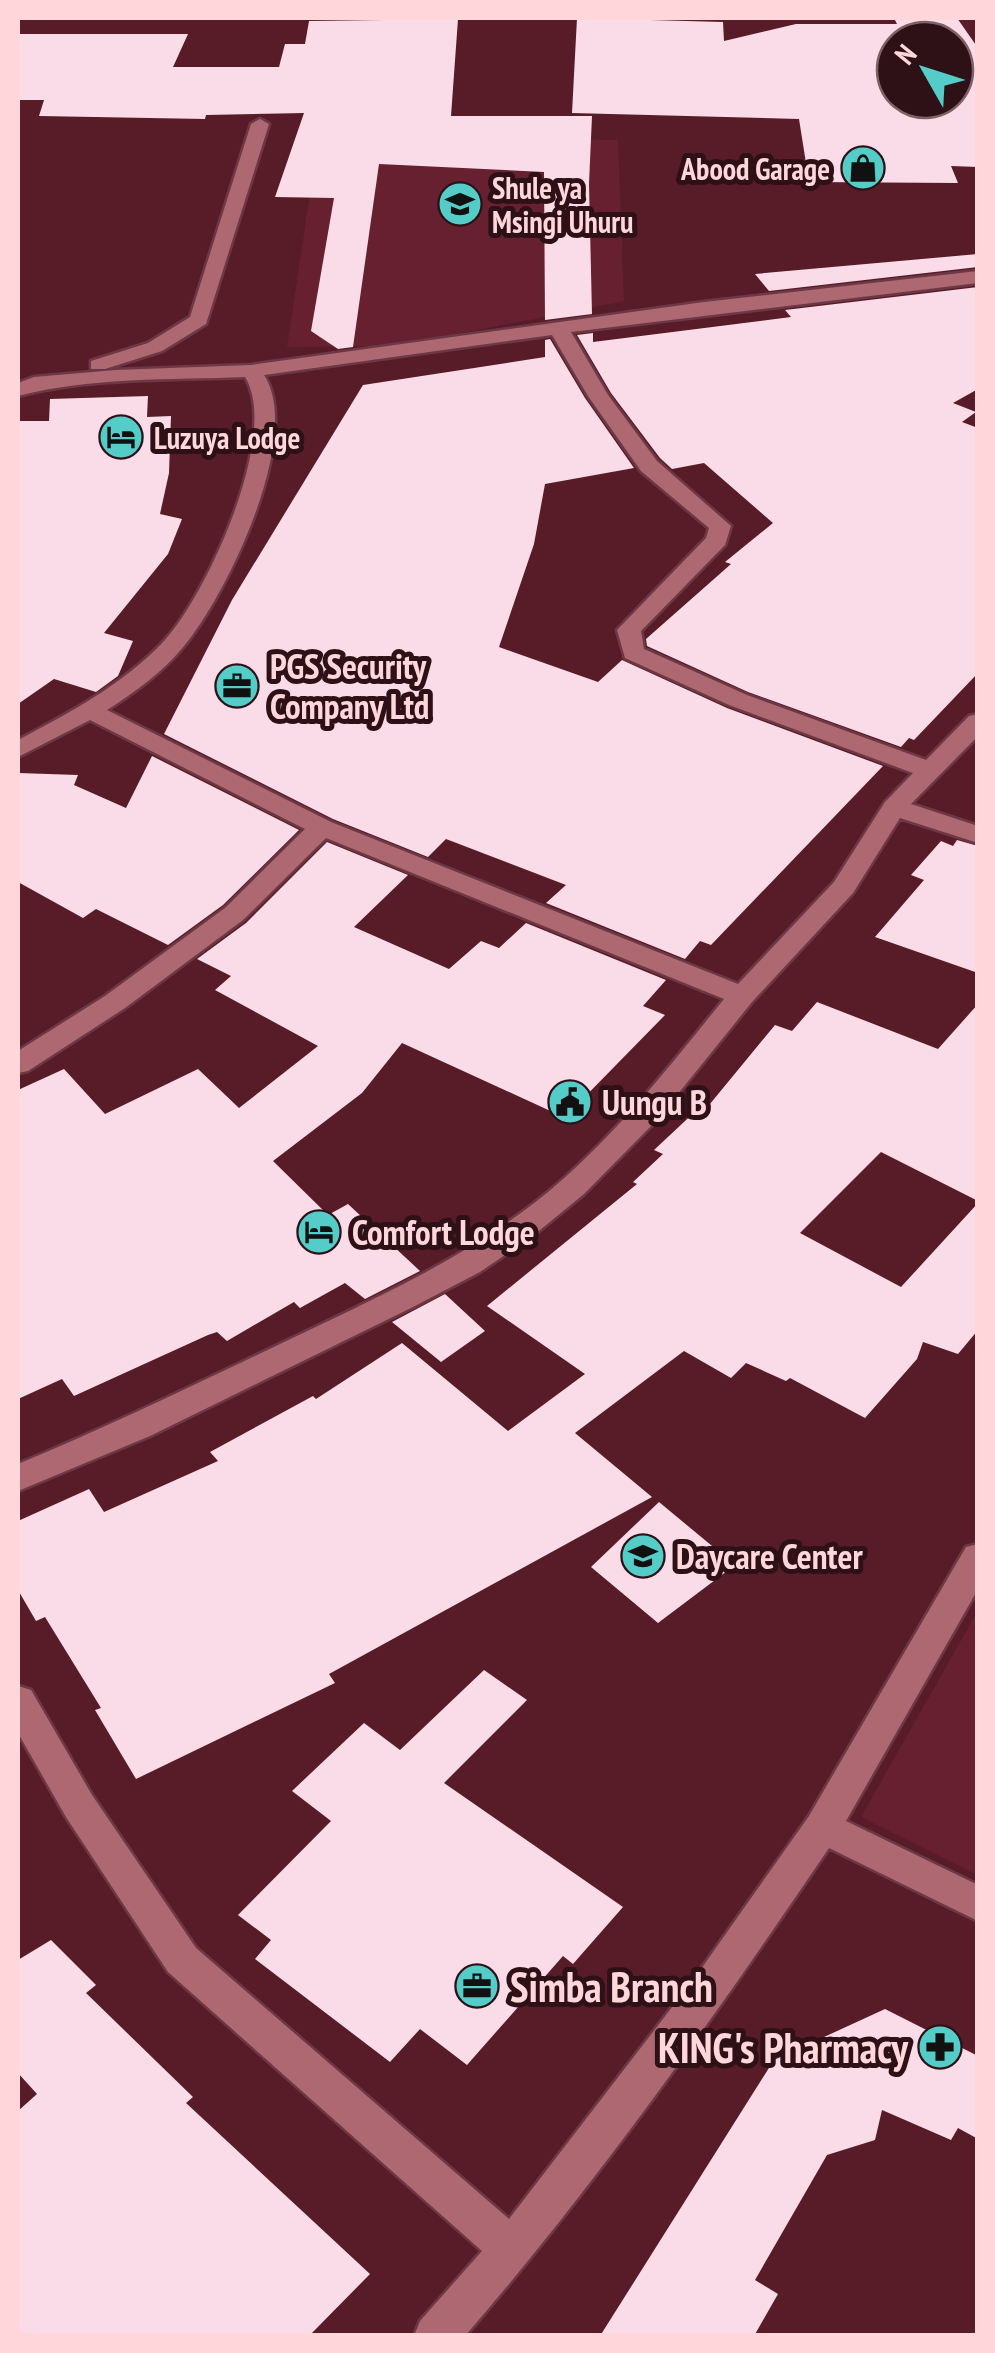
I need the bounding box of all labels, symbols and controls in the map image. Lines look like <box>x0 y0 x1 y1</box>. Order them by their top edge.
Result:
north arrow <box>875 20 975 120</box>
text: N <box>886 36 924 71</box>
shop icon: Abood Garage <box>840 145 886 191</box>
place label: Abood Garage <box>680 149 830 188</box>
place label: Shule ya Msingi Uhuru <box>492 168 633 241</box>
school or university icon: Shule ya Msingi Uhuru <box>437 181 483 227</box>
hotel icon: Luzuya Lodge <box>98 414 144 460</box>
place label: Luzuya Lodge <box>154 418 300 457</box>
place label: PGS Security Company Ltd <box>270 643 429 729</box>
office icon: PGS Security Company Ltd <box>214 663 260 709</box>
public building icon: Uungu B <box>547 1079 593 1125</box>
place label: Uungu B <box>602 1079 707 1125</box>
hotel icon: Comfort Lodge <box>296 1209 342 1255</box>
place label: Comfort Lodge <box>352 1209 535 1255</box>
school or university icon: Daycare Center <box>620 1533 666 1579</box>
place label: Daycare Center <box>676 1533 864 1579</box>
place label: Simba Branch <box>510 1959 713 2014</box>
office icon: Simba Branch <box>454 1963 500 2009</box>
place label: KING's Pharmacy <box>658 2020 909 2075</box>
pharmacy icon: KING's Pharmacy <box>917 2024 963 2070</box>

